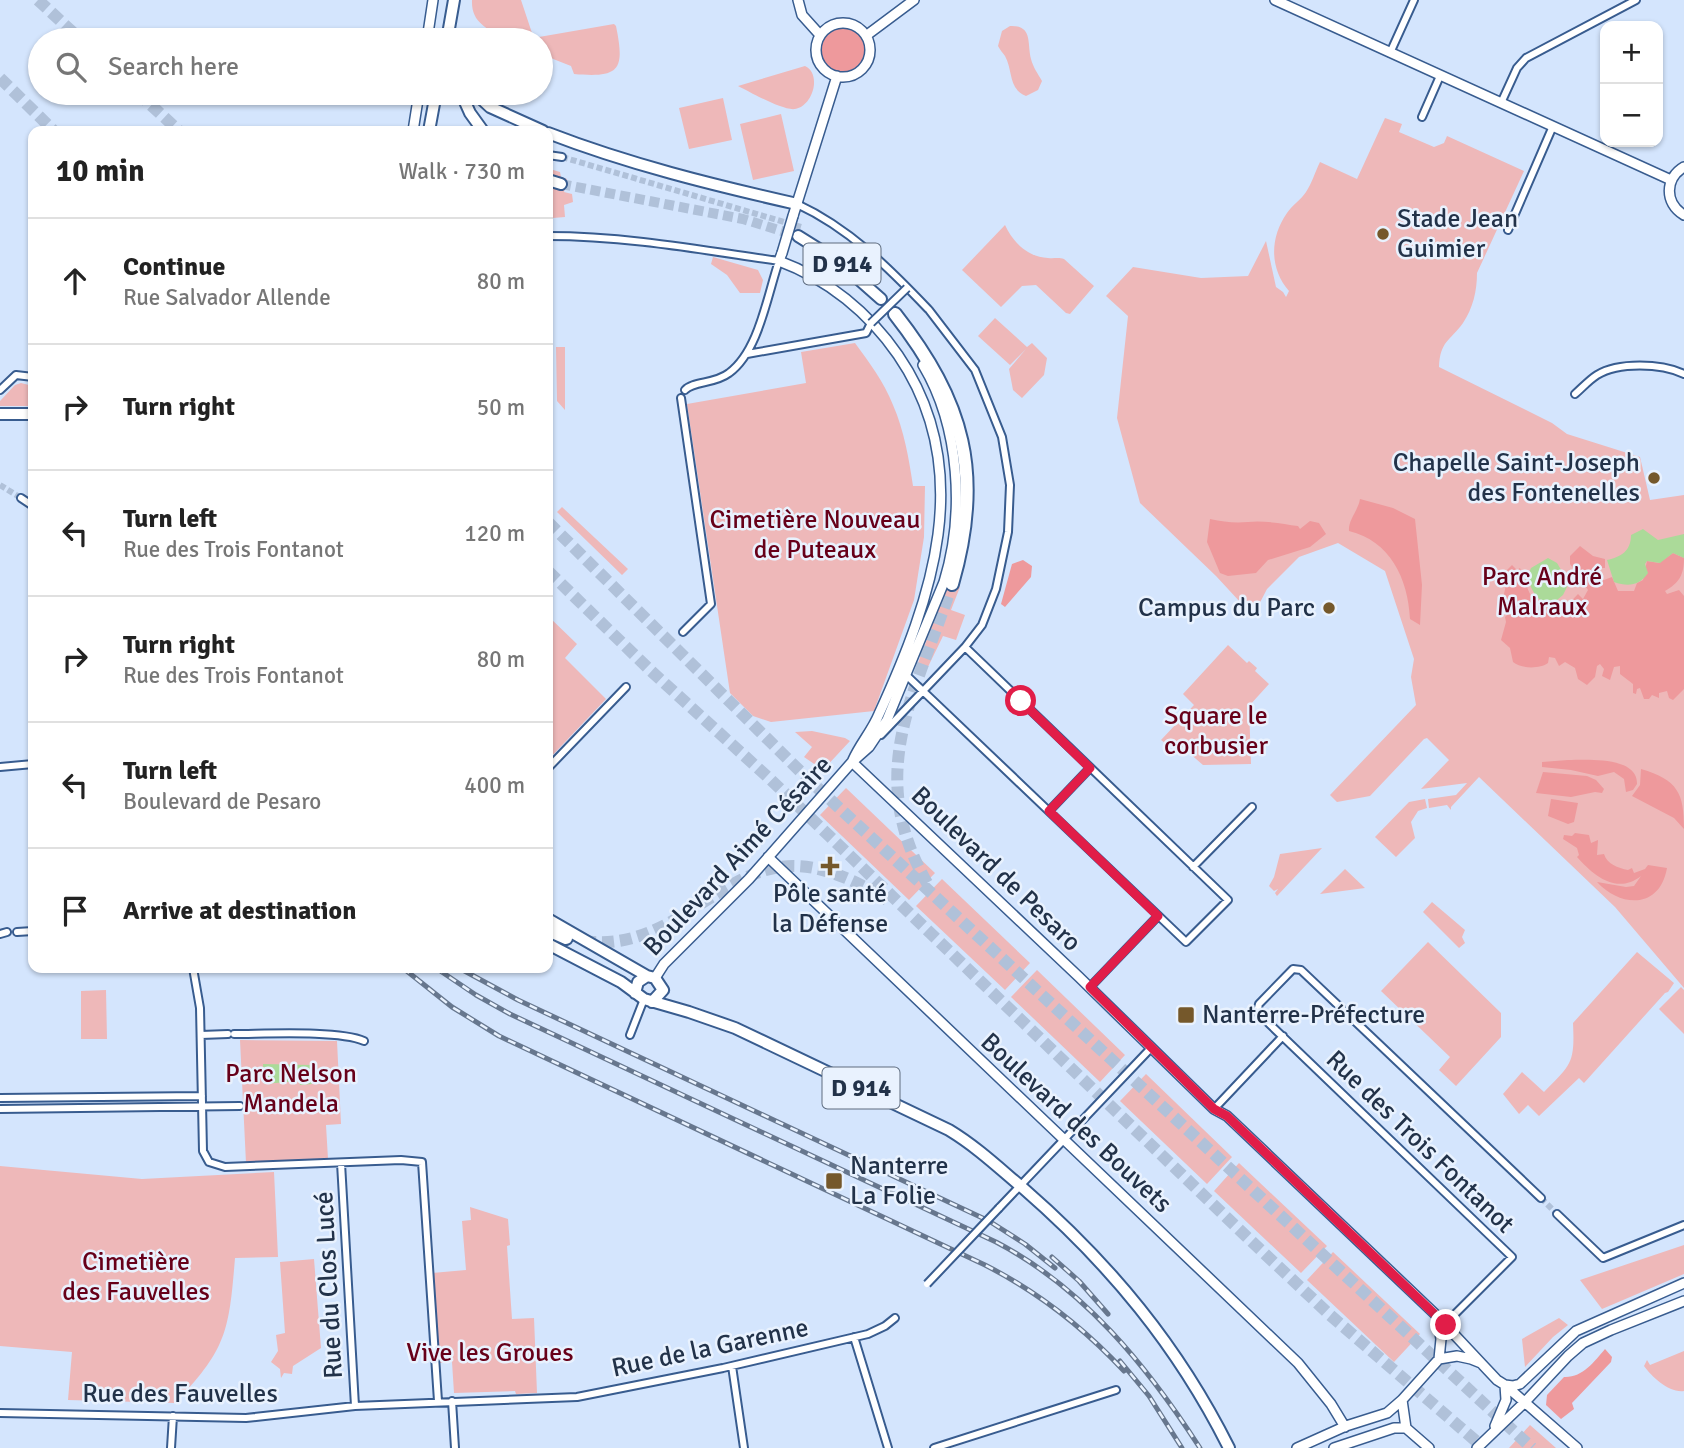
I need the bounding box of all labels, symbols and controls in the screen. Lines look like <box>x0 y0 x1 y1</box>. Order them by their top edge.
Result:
map controls <box>1600 21 1663 147</box>
button: + <box>1600 21 1663 84</box>
search box <box>28 28 553 105</box>
icon: search <box>52 48 90 86</box>
text: Search here <box>108 51 239 83</box>
button: − <box>1600 84 1663 147</box>
text: 10 min <box>56 153 145 190</box>
text: Walk · 730 m <box>399 157 525 186</box>
place label: Stade Jean Guimier <box>1397 203 1518 265</box>
marker: Stade Jean Guimier <box>1375 226 1391 242</box>
road number: D 914 <box>804 244 880 284</box>
text: Continue <box>123 251 225 283</box>
icon: ahead <box>56 262 94 300</box>
text: 80 m <box>477 267 525 296</box>
text: Rue Salvador Allende <box>123 283 331 312</box>
icon: right <box>56 388 94 426</box>
text: Turn right <box>123 391 235 423</box>
text: 50 m <box>477 393 525 422</box>
place label: Chapelle Saint-Joseph des Fontenelles <box>1393 447 1640 509</box>
marker: Chapelle Saint-Joseph des Fontenelles <box>1646 470 1662 486</box>
text: Turn left <box>123 503 217 535</box>
park label: Cimetière Nouveau de Puteaux <box>710 504 920 566</box>
icon: left <box>56 514 94 552</box>
text: 120 m <box>464 519 525 548</box>
text: Rue des Trois Fontanot <box>123 535 344 564</box>
park label: Parc André Malraux <box>1482 561 1602 623</box>
place label: Campus du Parc <box>1138 592 1315 624</box>
marker: Campus du Parc <box>1321 600 1337 616</box>
text: Turn right <box>123 629 235 661</box>
icon: right <box>56 640 94 678</box>
text: 80 m <box>477 645 525 674</box>
text: Rue des Trois Fontanot <box>123 661 344 690</box>
route start <box>1005 685 1036 716</box>
park label: Square le corbusier <box>1164 700 1269 762</box>
street label: Boulevard Aimé Césaire <box>637 749 839 963</box>
text: Turn left <box>123 755 217 787</box>
icon: left <box>56 766 94 804</box>
text: 400 m <box>464 771 525 800</box>
street label: Boulevard de Pesaro <box>904 780 1088 958</box>
text: Boulevard de Pesaro <box>123 787 321 816</box>
marker: Pôle santé la Défense <box>820 856 840 876</box>
place label: Pôle santé la Défense <box>772 878 888 940</box>
icon: arrive <box>56 892 94 930</box>
text: Arrive at destination <box>123 895 356 927</box>
place label: Nanterre-Préfecture <box>1202 999 1425 1031</box>
marker: Nanterre-Préfecture <box>1176 1005 1196 1025</box>
street label: Boulevard des Bouvets <box>974 1026 1178 1220</box>
street label: Rue des Trois Fontanot <box>1319 1044 1521 1240</box>
park label: Parc Nelson Mandela <box>225 1058 357 1120</box>
road number: D 914 <box>822 1068 900 1108</box>
place label: Nanterre La Folie <box>850 1150 949 1212</box>
marker: Nanterre La Folie <box>824 1171 844 1191</box>
street label: Rue du Clos Lucé <box>308 1191 350 1379</box>
park label: Cimetière des Fauvelles <box>62 1246 210 1308</box>
route end <box>1430 1309 1461 1340</box>
street label: Rue de la Garenne <box>609 1312 811 1384</box>
park label: Vive les Groues <box>406 1337 574 1369</box>
street label: Rue des Fauvelles <box>82 1378 278 1410</box>

